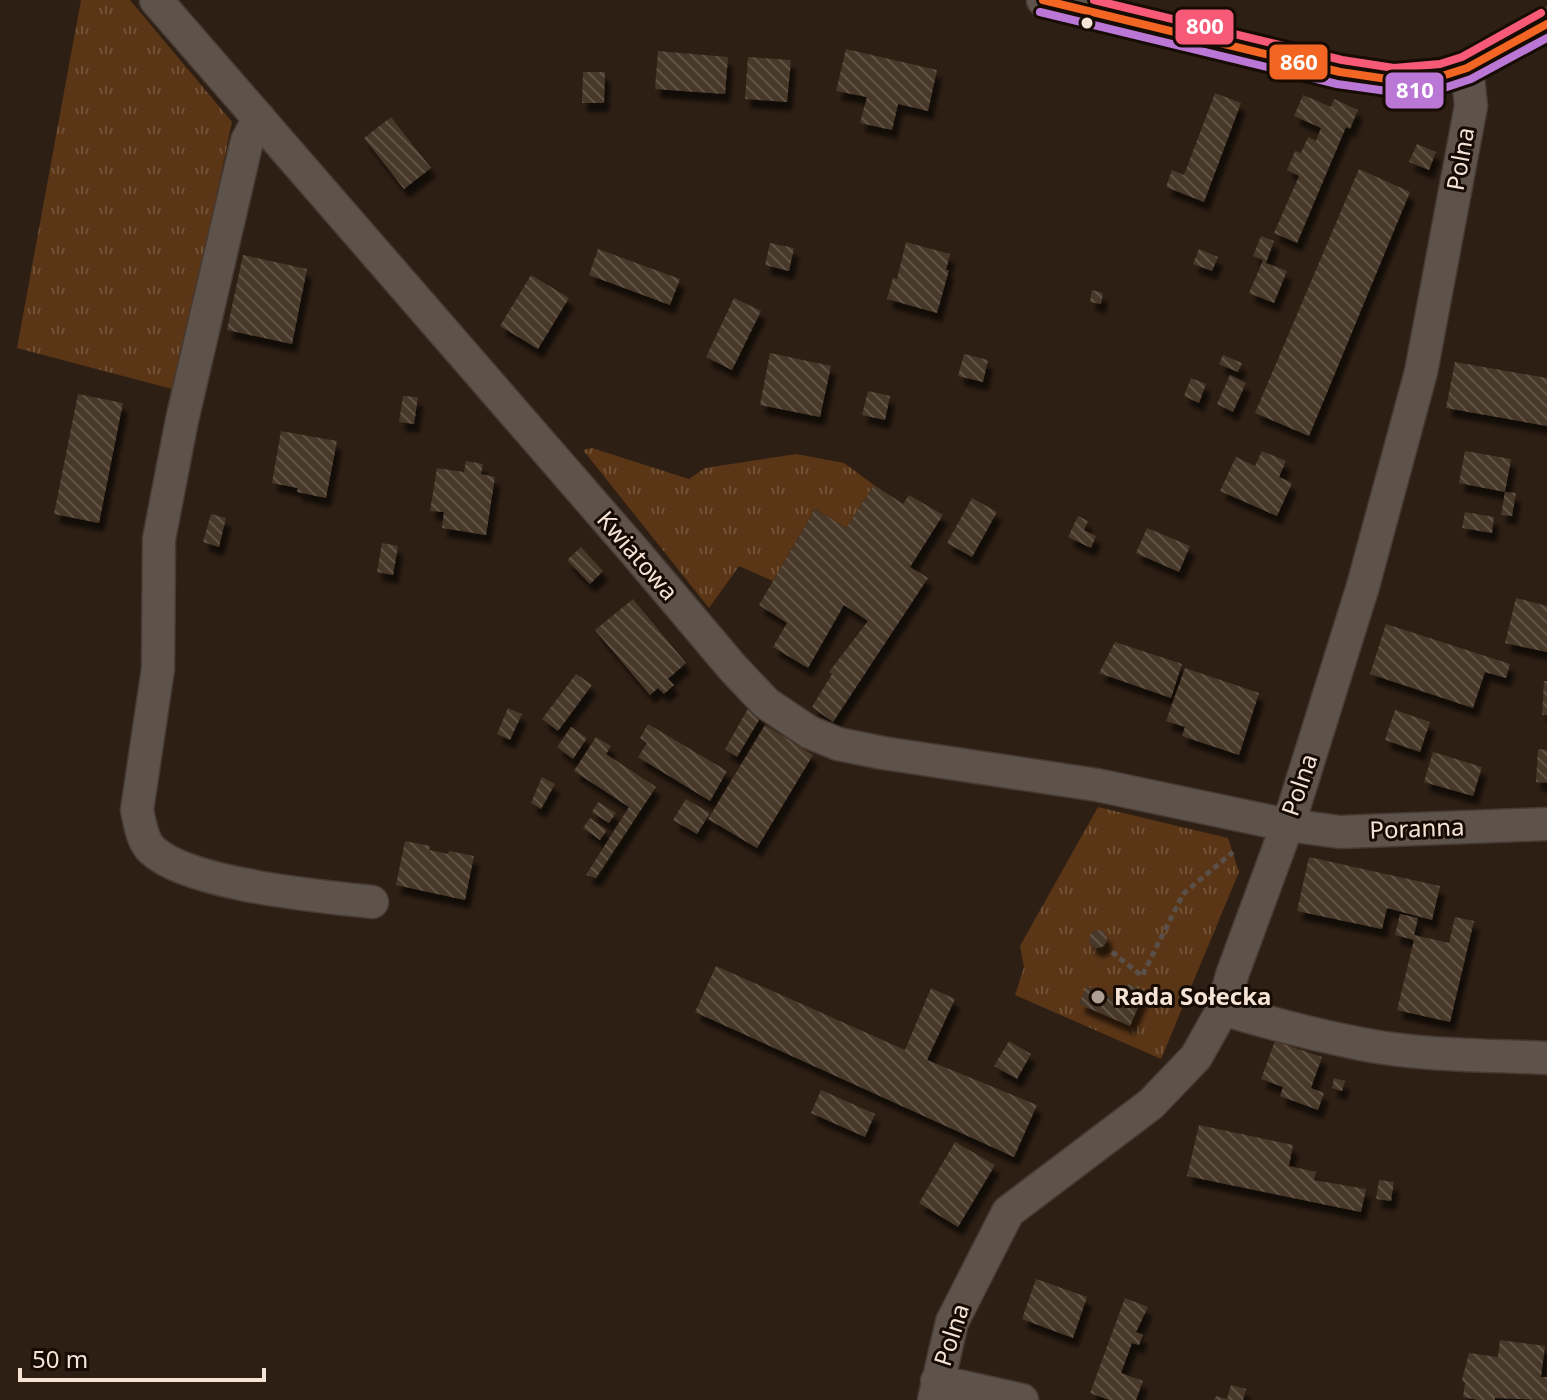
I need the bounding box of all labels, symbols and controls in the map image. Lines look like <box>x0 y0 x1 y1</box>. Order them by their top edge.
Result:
line badge: 800 <box>1174 8 1235 46</box>
text: 800 <box>1186 10 1224 40</box>
unlabelled marker <box>1079 15 1095 31</box>
line badge: 860 <box>1268 43 1329 81</box>
text: 860 <box>1280 46 1318 76</box>
line badge: 810 <box>1384 71 1445 110</box>
text: 810 <box>1396 74 1434 104</box>
street label: Polna <box>1438 125 1481 193</box>
street label: Kwiatowa <box>590 503 686 607</box>
street label: Polna <box>1273 749 1325 820</box>
street label: Poranna <box>1369 809 1465 846</box>
place label: Rada Sołecka <box>1114 979 1271 1012</box>
marker: Rada Sołecka <box>1089 988 1107 1006</box>
street label: Polna <box>925 1299 976 1370</box>
scale bar <box>20 1332 264 1382</box>
text: 50 m <box>32 1342 88 1375</box>

